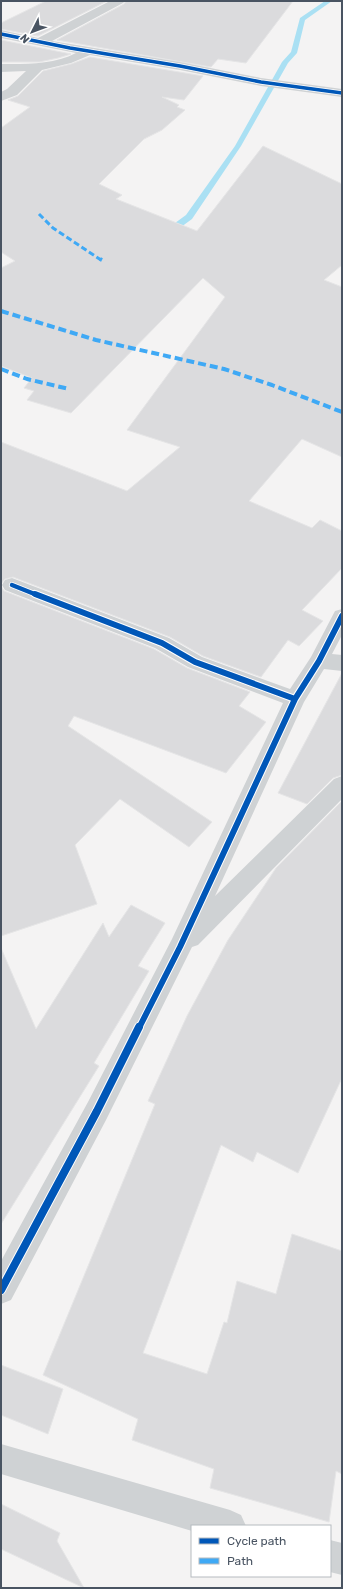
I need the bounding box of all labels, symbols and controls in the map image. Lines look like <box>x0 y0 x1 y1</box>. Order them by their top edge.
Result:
north arrow <box>12 12 52 52</box>
text: N <box>17 31 32 46</box>
legend <box>191 1525 331 1577</box>
text: Cycle path <box>227 1534 286 1548</box>
text: Path <box>227 1554 253 1568</box>

